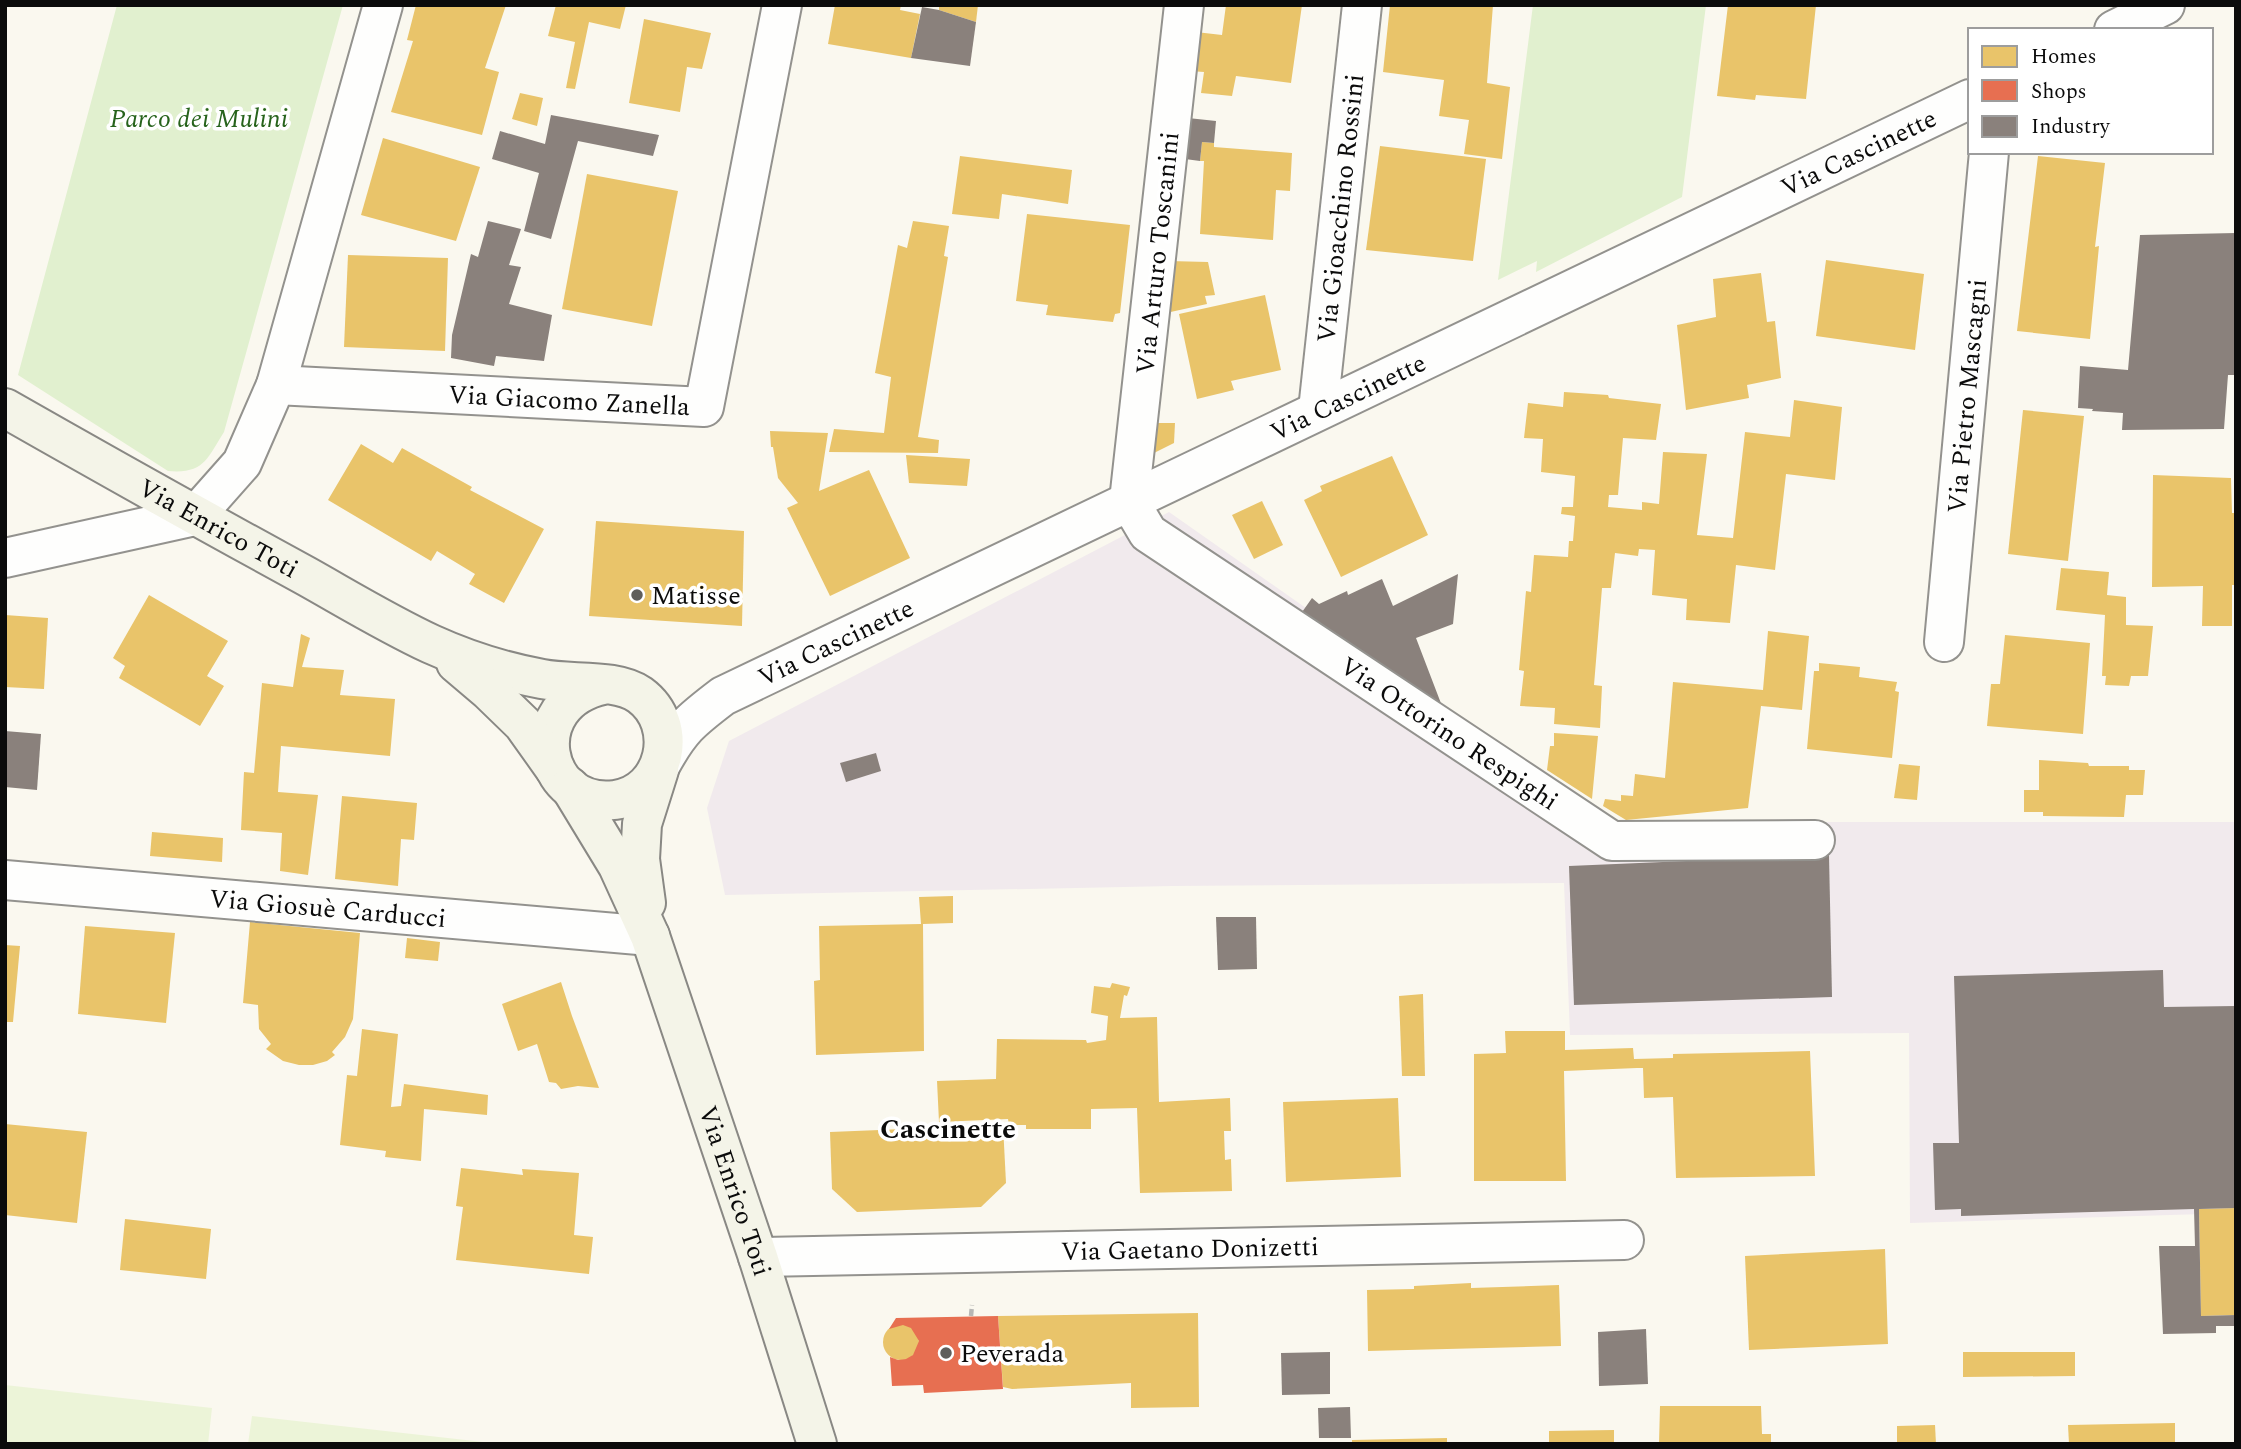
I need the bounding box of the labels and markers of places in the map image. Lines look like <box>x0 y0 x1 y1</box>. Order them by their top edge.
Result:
place label: Matisse <box>651 576 741 616</box>
marker: Matisse <box>629 587 645 603</box>
place label: Peverada <box>960 1334 1065 1374</box>
marker: Peverada <box>938 1345 954 1361</box>

